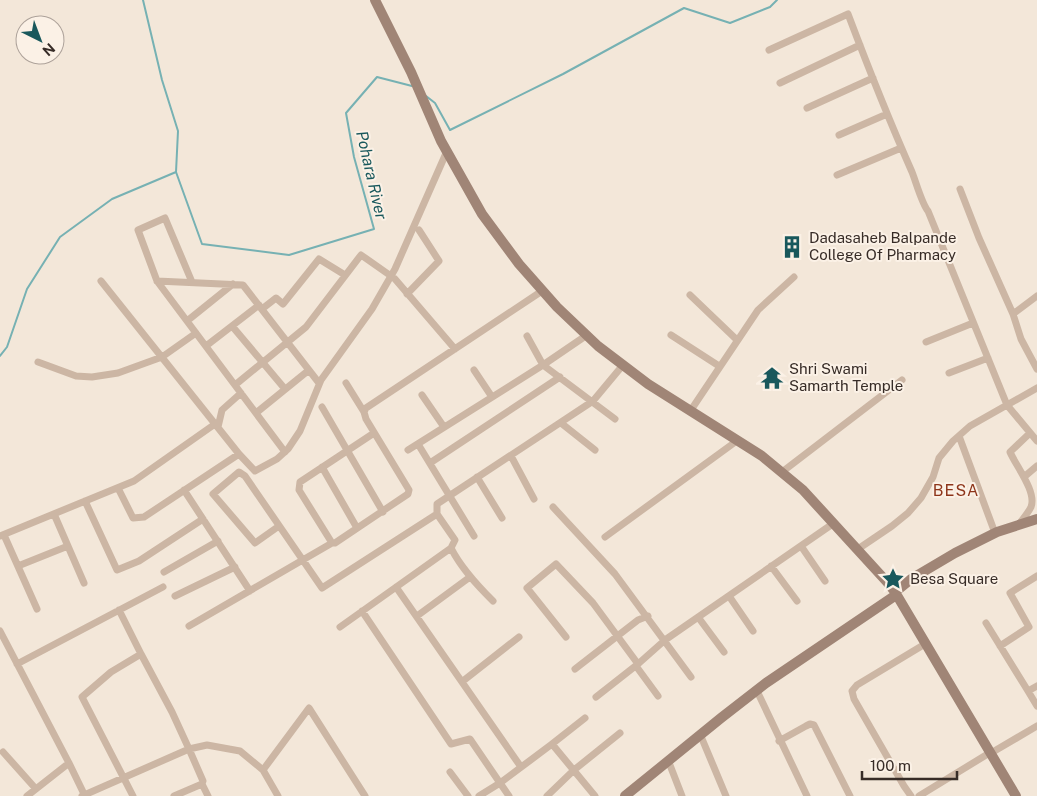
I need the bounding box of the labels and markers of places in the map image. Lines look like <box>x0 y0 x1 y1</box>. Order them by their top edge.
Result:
place label: Dadasaheb Balpande College Of Pharmacy <box>809 229 956 263</box>
building icon: Dadasaheb Balpande College Of Pharmacy <box>779 234 805 260</box>
place label: Shri Swami Samarth Temple <box>789 360 903 394</box>
temple icon: Shri Swami Samarth Temple <box>759 365 785 391</box>
place icon: Besa Square <box>880 566 906 592</box>
place label: Besa Square <box>910 570 998 587</box>

